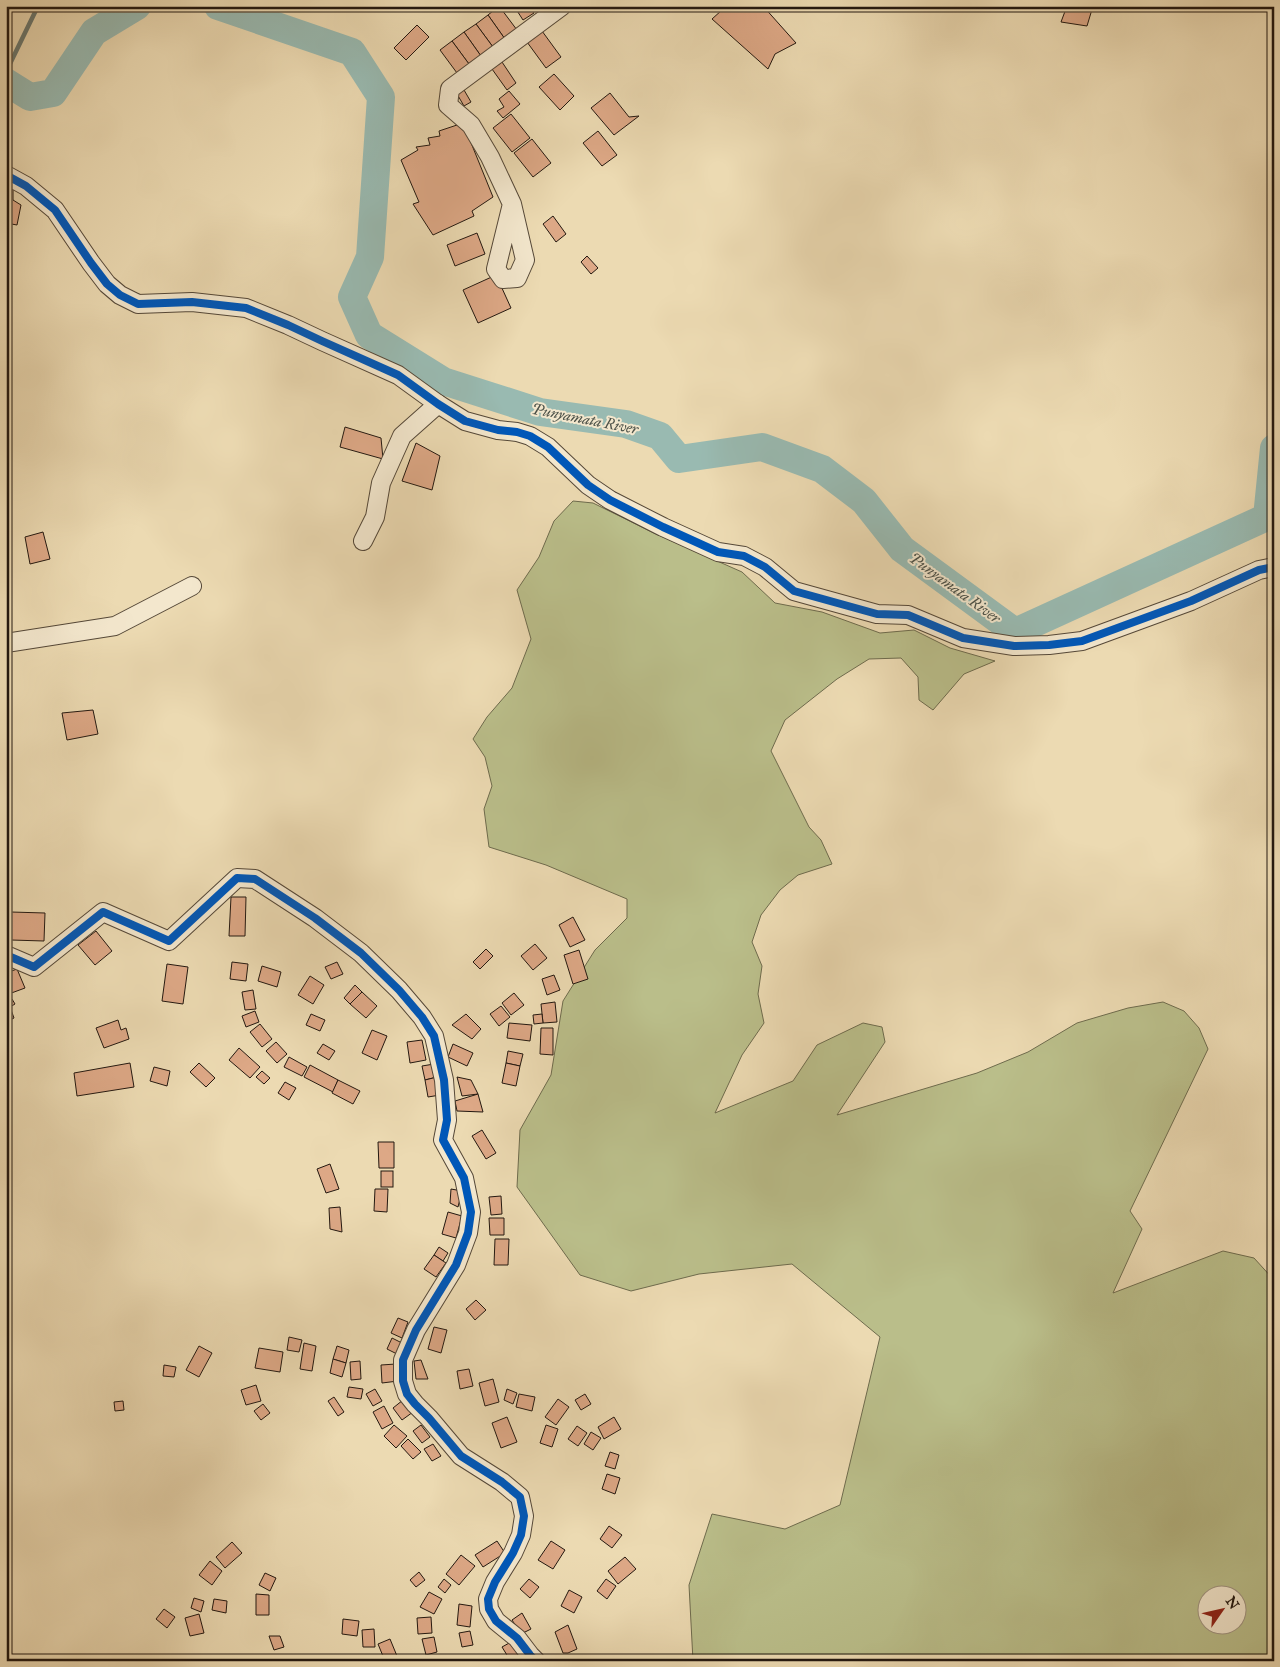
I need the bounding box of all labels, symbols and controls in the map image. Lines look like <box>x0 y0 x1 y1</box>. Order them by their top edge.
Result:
water label: Punyamata River <box>530 400 641 438</box>
water label: Punyamata River <box>906 549 1005 628</box>
north arrow <box>1198 1584 1248 1634</box>
text: N <box>1222 1593 1243 1613</box>

